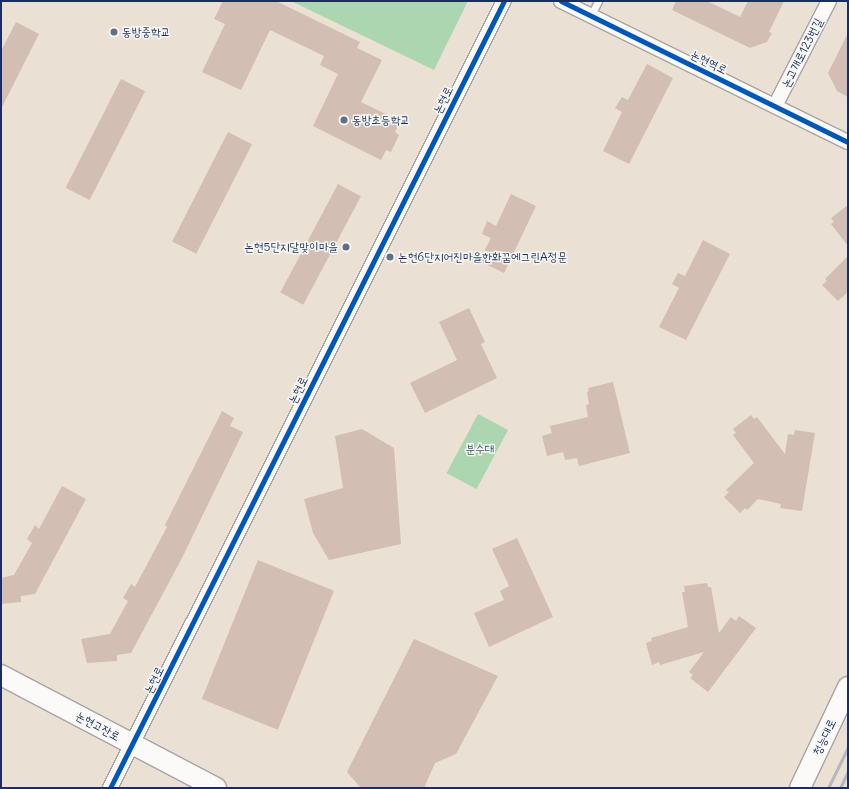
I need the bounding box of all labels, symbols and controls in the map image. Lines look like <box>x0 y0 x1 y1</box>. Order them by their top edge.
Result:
street label: 논고개로123번길 <box>778 16 826 90</box>
place label: 동방중학교 <box>122 25 170 39</box>
marker: 동방중학교 <box>109 27 119 37</box>
street label: 논현역로 <box>688 47 730 77</box>
street label: 논현로 <box>430 84 456 116</box>
place label: 동방초등학교 <box>352 113 410 127</box>
marker: 동방초등학교 <box>339 115 349 125</box>
place label: 논현5단지달맞이마을 <box>244 240 338 254</box>
marker: 논현5단지달맞이마을 <box>341 242 351 252</box>
place label: 논현6단지어진마을한화꿈에그린A정문 <box>398 250 567 264</box>
marker: 논현6단지어진마을한화꿈에그린A정문 <box>385 252 395 262</box>
street label: 논현로 <box>285 374 311 406</box>
park label: 분수대 <box>466 442 494 456</box>
street label: 논현로 <box>141 664 167 696</box>
street label: 논현고잔로 <box>73 708 123 744</box>
street label: 청능대로 <box>809 716 839 758</box>

